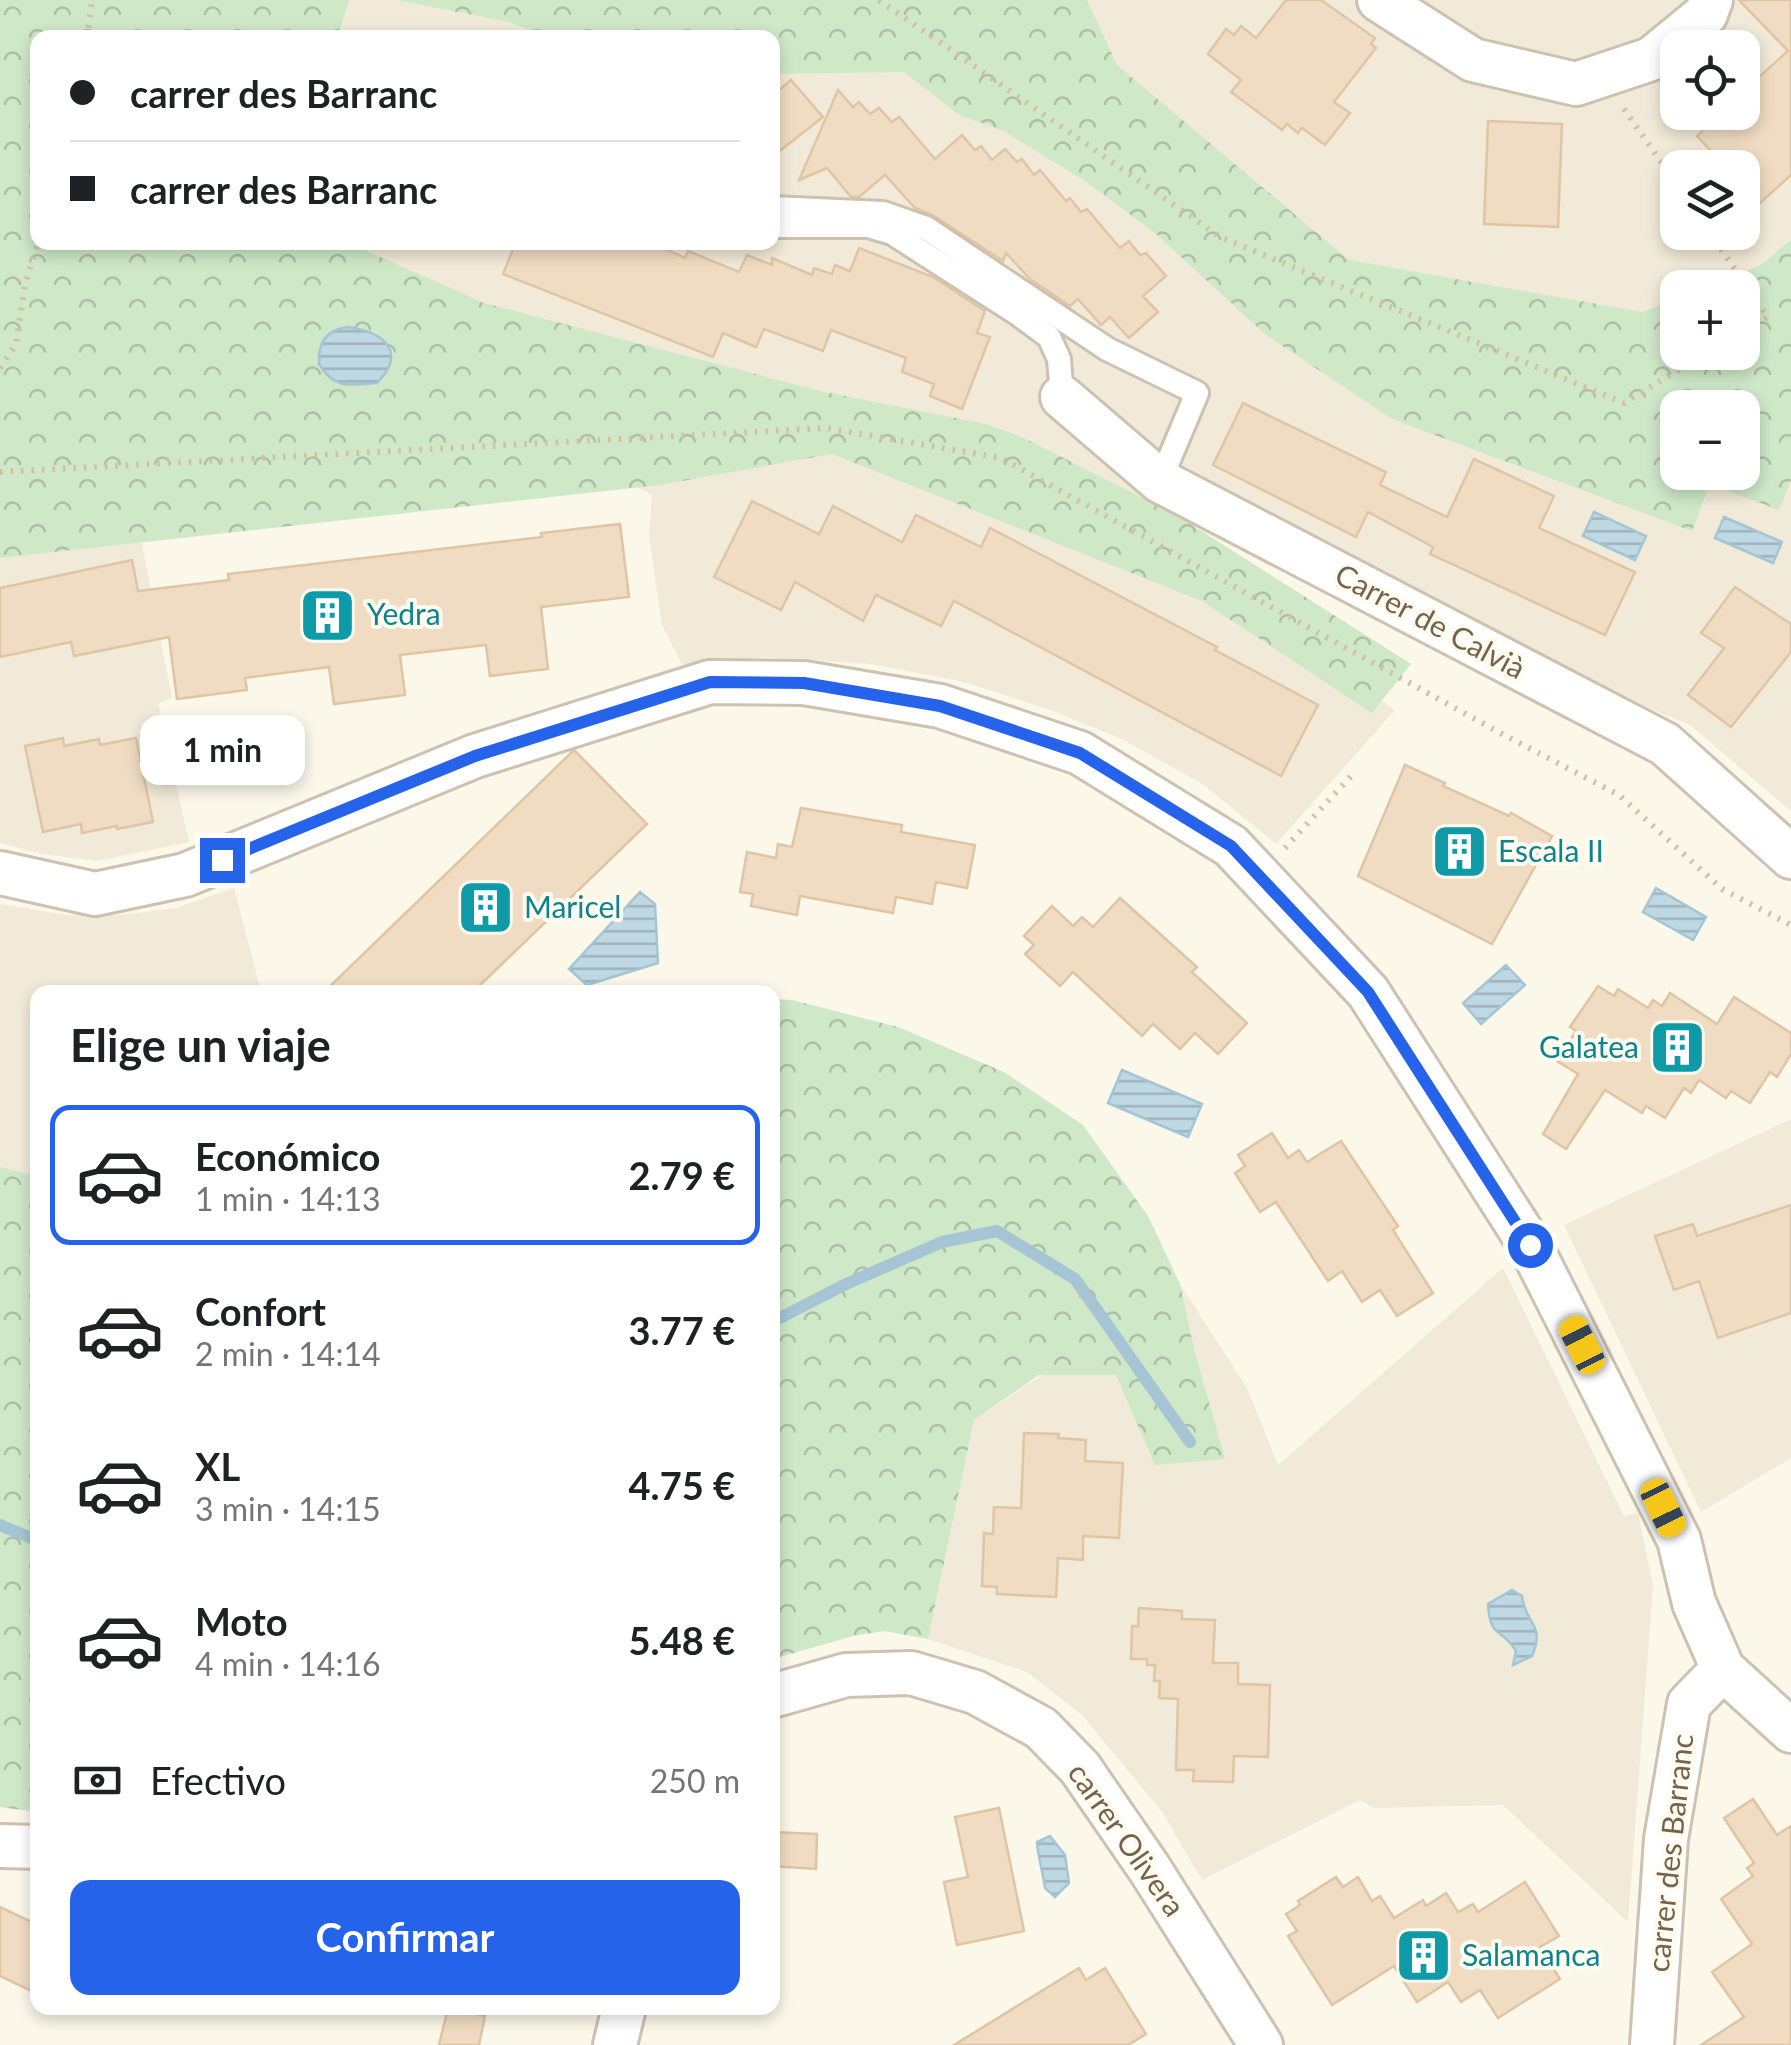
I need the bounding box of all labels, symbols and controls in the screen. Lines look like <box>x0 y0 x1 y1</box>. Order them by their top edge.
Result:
map controls <box>1660 30 1760 490</box>
button: locate <box>1660 30 1760 130</box>
text: carrer des Barranc <box>130 70 437 116</box>
button: layers <box>1660 150 1760 250</box>
text: carrer des Barranc <box>130 166 437 212</box>
button: + <box>1660 270 1760 370</box>
button: − <box>1660 390 1760 490</box>
street label: Carrer de Calvià <box>1330 555 1532 685</box>
building icon: Yedra <box>298 585 358 645</box>
place label: Yedra <box>367 595 441 631</box>
callout: 1 min <box>140 715 304 785</box>
text: 1 min <box>183 730 262 769</box>
building icon: Escala II <box>1429 822 1489 882</box>
place label: Escala II <box>1498 832 1604 868</box>
route end <box>200 838 245 883</box>
building icon: Maricel <box>455 878 515 938</box>
place label: Maricel <box>524 888 621 924</box>
text: Elige un viaje <box>70 1018 331 1072</box>
building icon: Galatea <box>1648 1018 1708 1078</box>
place label: Galatea <box>1539 1028 1639 1064</box>
icon: car <box>75 1130 165 1220</box>
text: Económico <box>195 1133 380 1179</box>
text: 2.79 € <box>629 1152 735 1198</box>
text: 1 min · 14:13 <box>195 1179 381 1218</box>
route start <box>1508 1223 1553 1268</box>
icon: car <box>75 1285 165 1375</box>
text: Confort <box>195 1288 326 1334</box>
text: 3.77 € <box>629 1307 735 1353</box>
car <box>1555 1311 1609 1379</box>
text: 2 min · 14:14 <box>195 1334 381 1373</box>
icon: car <box>75 1440 165 1530</box>
text: XL <box>195 1443 240 1489</box>
text: 4.75 € <box>629 1462 735 1508</box>
car <box>1636 1474 1690 1542</box>
text: 3 min · 14:15 <box>195 1489 381 1528</box>
icon: car <box>75 1595 165 1685</box>
text: Moto <box>195 1598 288 1644</box>
text: 5.48 € <box>629 1617 735 1663</box>
text: 4 min · 14:16 <box>195 1644 381 1683</box>
street label: carrer des Barranc <box>1639 1732 1699 1974</box>
icon: cash <box>70 1753 125 1808</box>
street label: carrer Olivera <box>1062 1755 1194 1922</box>
text: Efectivo <box>150 1757 286 1803</box>
text: 250 m <box>650 1761 740 1800</box>
button: Confirmar <box>70 1880 740 1995</box>
building icon: Salamanca <box>1393 1926 1453 1986</box>
place label: Salamanca <box>1462 1936 1601 1972</box>

